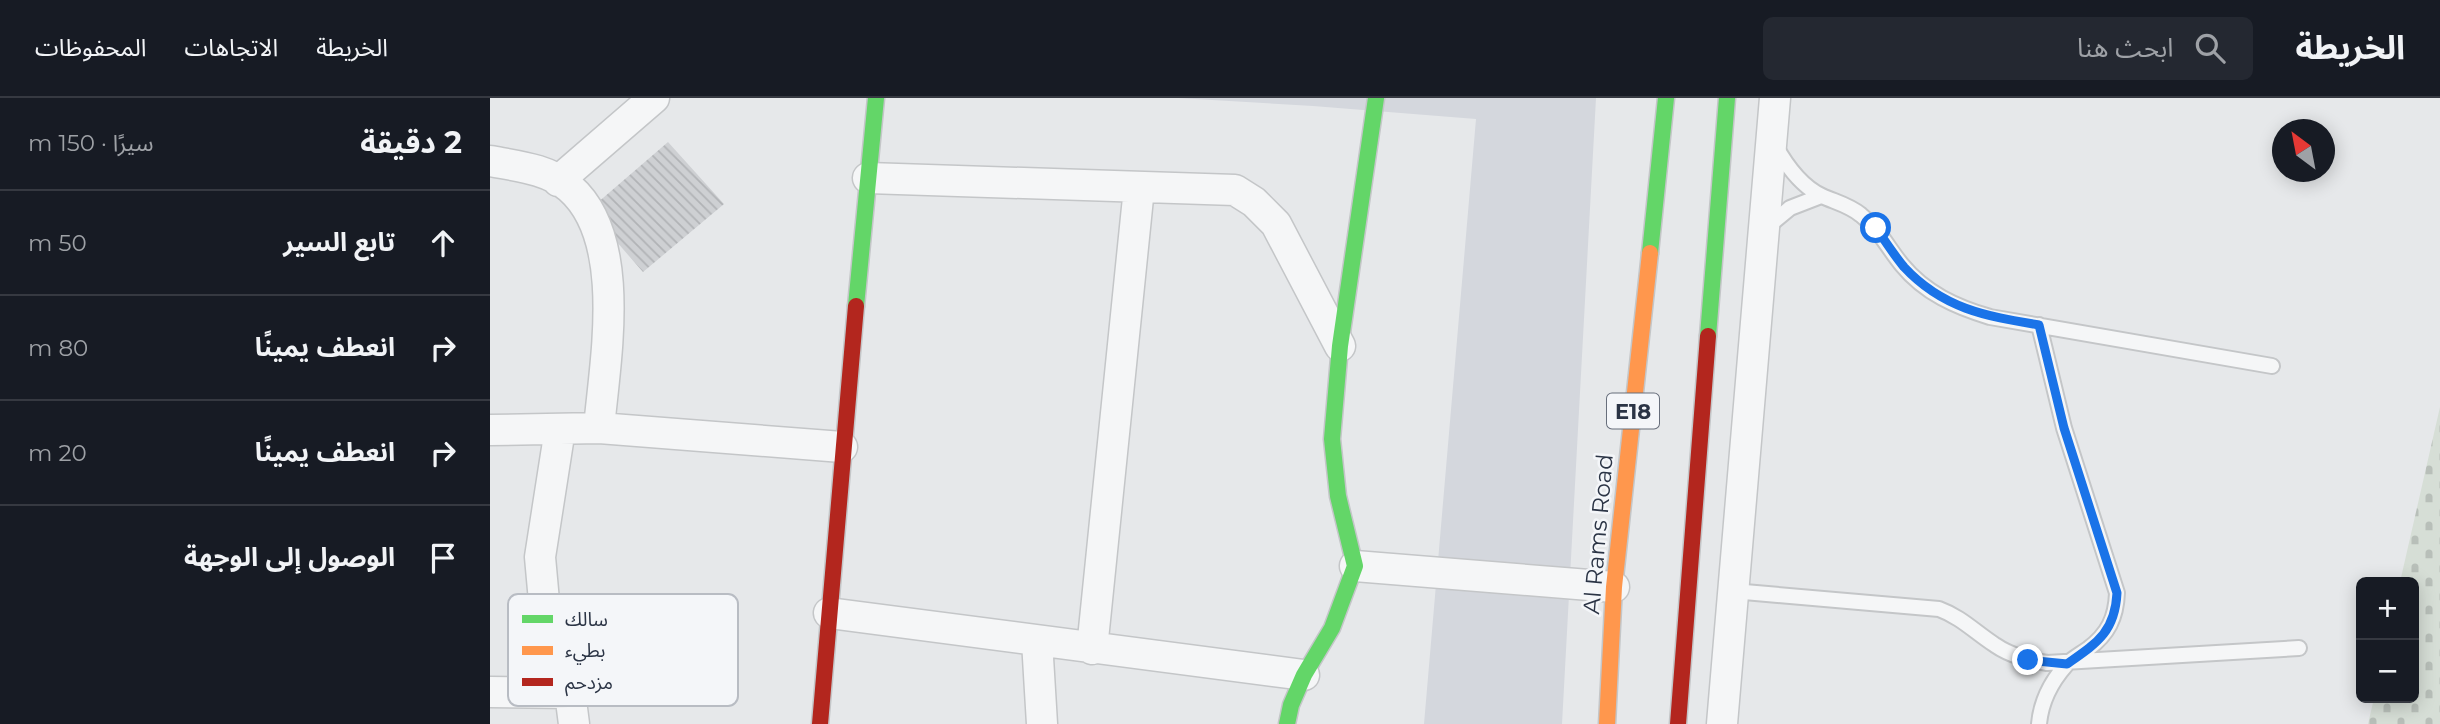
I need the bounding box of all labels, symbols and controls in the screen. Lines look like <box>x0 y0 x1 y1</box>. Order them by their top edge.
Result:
search box <box>1763 17 2253 80</box>
text: الخريطة <box>2295 27 2405 67</box>
icon: search <box>2191 29 2229 67</box>
text: ابحث هنا <box>2077 32 2173 64</box>
text: المحفوظات <box>35 33 146 62</box>
text: الاتجاهات <box>184 33 278 62</box>
text: الخريطة <box>316 33 388 62</box>
north arrow <box>2272 119 2335 182</box>
text: 2 دقيقة <box>360 124 462 161</box>
text: سيرًا · 150 m <box>28 129 153 157</box>
route start <box>1860 212 1891 243</box>
icon: ahead <box>424 224 462 262</box>
text: تابع السير <box>283 226 395 258</box>
text: 50 m <box>28 229 87 257</box>
icon: right <box>424 329 462 367</box>
text: انعطف يمينًا <box>255 331 395 363</box>
text: 80 m <box>28 334 88 362</box>
road number: E18 <box>1607 394 1659 428</box>
icon: right <box>424 434 462 472</box>
text: انعطف يمينًا <box>255 436 395 468</box>
text: 20 m <box>28 439 87 467</box>
street label: Al Rams Road <box>1577 453 1619 615</box>
icon: arrive <box>424 539 462 577</box>
text: الوصول إلى الوجهة <box>184 541 395 573</box>
map controls <box>2356 577 2419 703</box>
button: + <box>2356 577 2419 640</box>
legend <box>508 594 738 706</box>
text: سالك <box>565 608 608 631</box>
text: بطيء <box>565 639 605 665</box>
button: − <box>2356 640 2419 703</box>
route end <box>2012 644 2043 675</box>
text: مزدحم <box>565 671 613 697</box>

